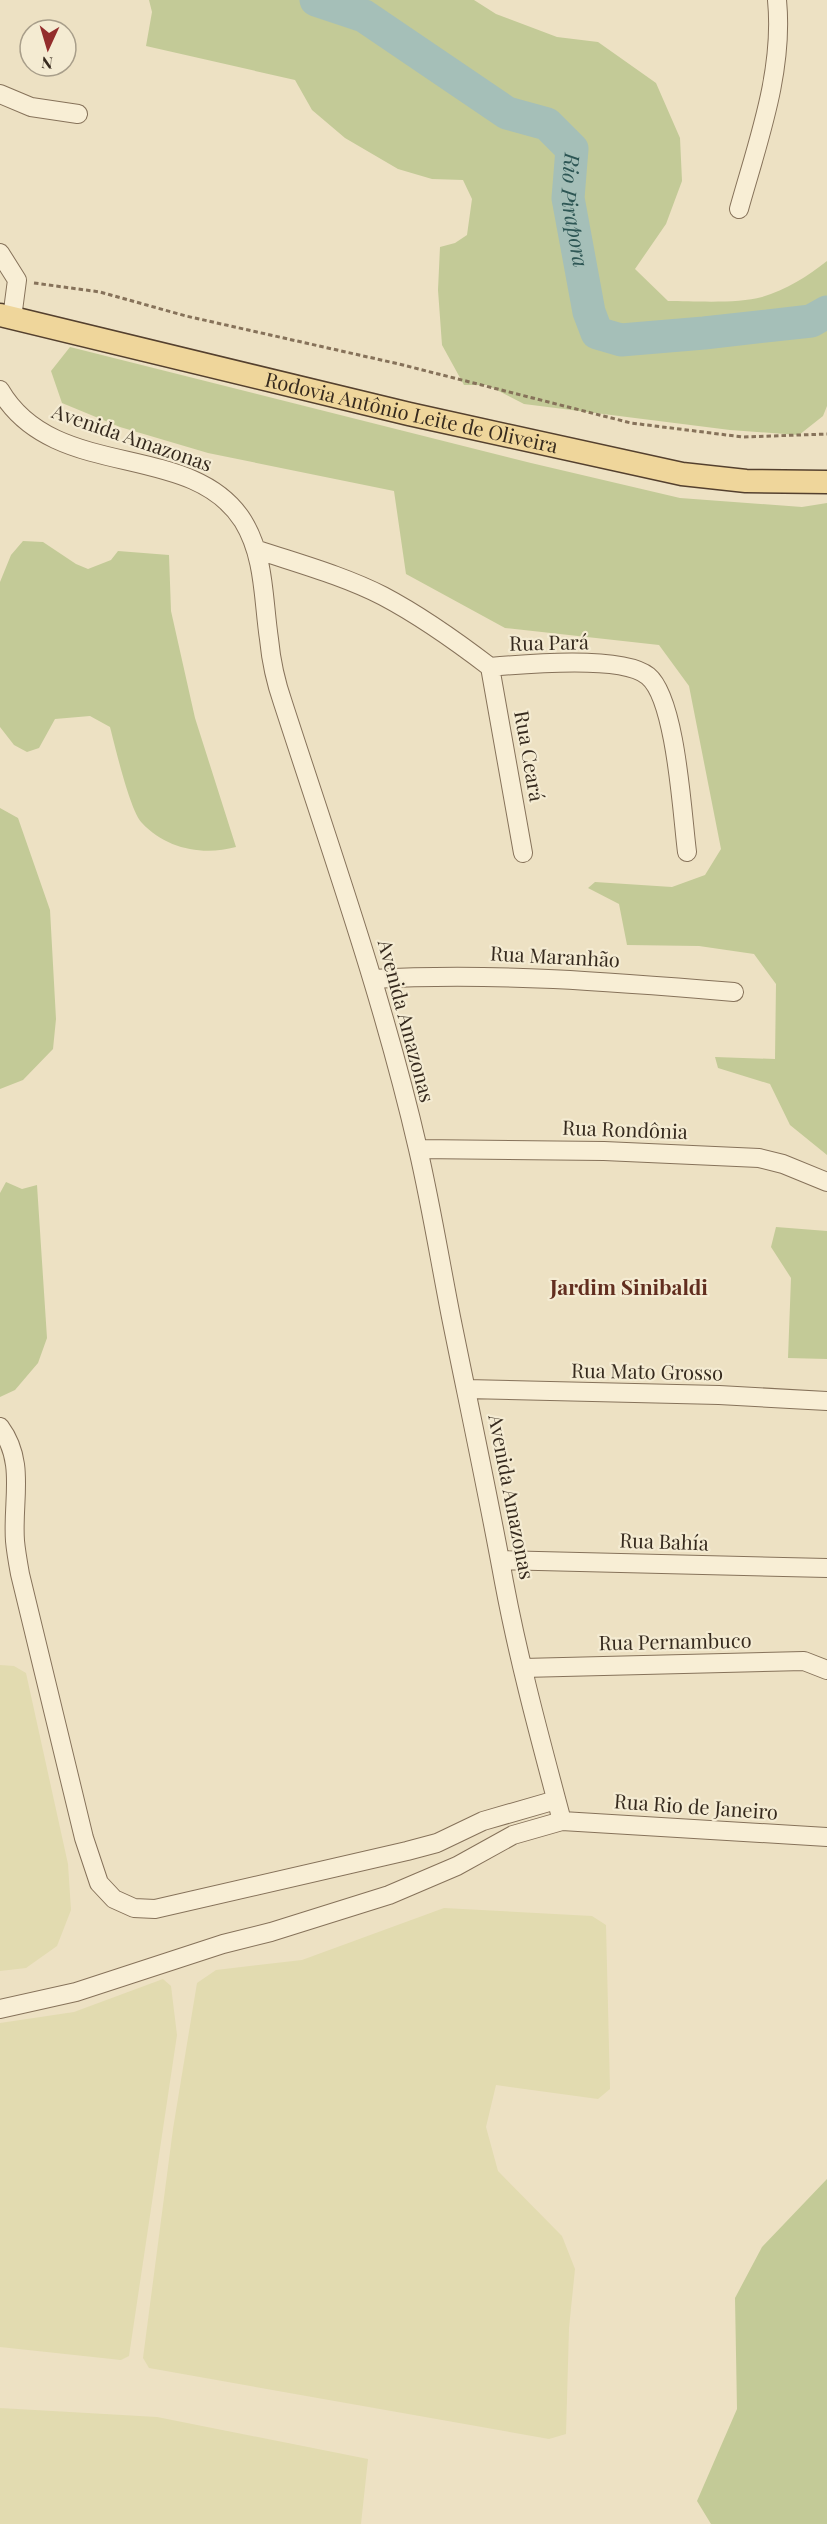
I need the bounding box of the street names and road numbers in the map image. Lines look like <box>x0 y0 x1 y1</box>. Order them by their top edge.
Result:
street label: Rodovia Antônio Leite de Oliveira <box>263 365 561 458</box>
street label: Avenida Amazonas <box>48 396 216 477</box>
street label: Rua Pará <box>509 627 589 656</box>
street label: Rua Ceará <box>509 708 552 803</box>
street label: Avenida Amazonas <box>372 935 442 1105</box>
street label: Rua Maranhão <box>489 939 621 972</box>
street label: Rua Rondônia <box>562 1113 688 1144</box>
street label: Rua Mato Grosso <box>571 1356 723 1385</box>
street label: Avenida Amazonas <box>483 1411 542 1581</box>
street label: Rua Bahía <box>619 1525 709 1556</box>
street label: Rua Pernambuco <box>598 1626 752 1655</box>
street label: Rua Rio de Janeiro <box>613 1786 779 1825</box>

